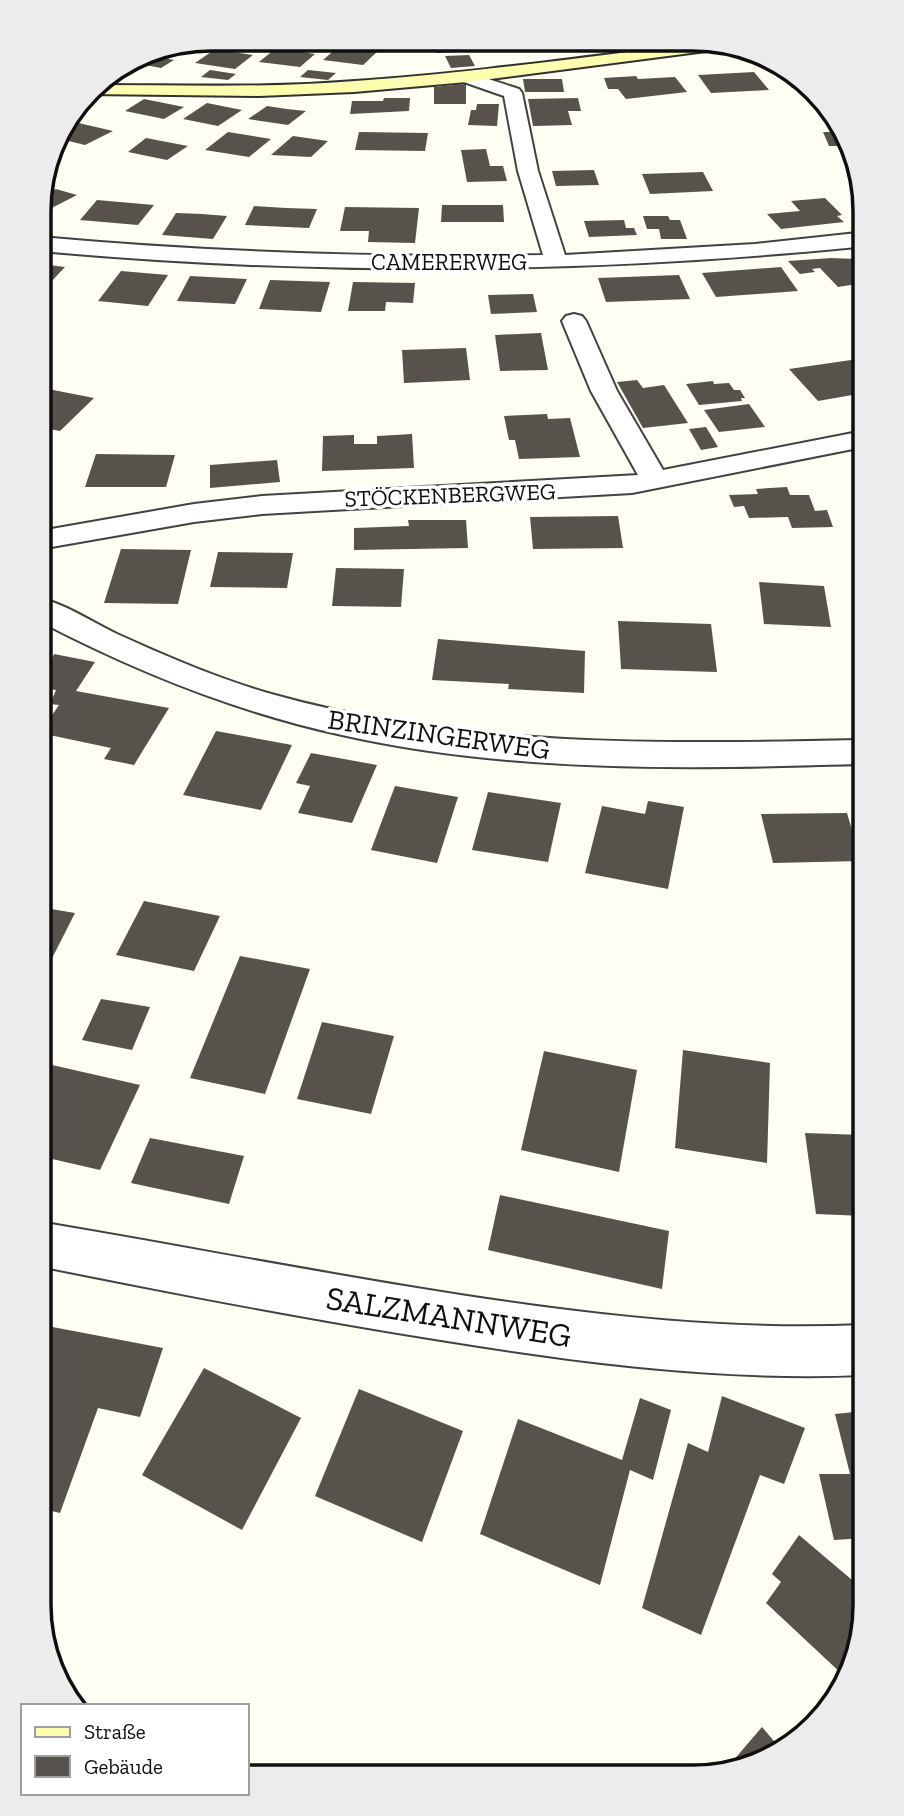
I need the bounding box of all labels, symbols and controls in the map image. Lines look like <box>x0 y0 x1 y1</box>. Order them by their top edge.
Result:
street label: CAMERERWEG <box>371 248 527 276</box>
street label: STÖCKENBERGWEG <box>344 477 556 513</box>
street label: BRINZINGERWEG <box>326 703 552 766</box>
street label: SALZMANNWEG <box>324 1278 574 1355</box>
legend <box>21 1704 248 1795</box>
text: Straße <box>84 1719 146 1744</box>
text: Gebäude <box>84 1754 163 1779</box>

